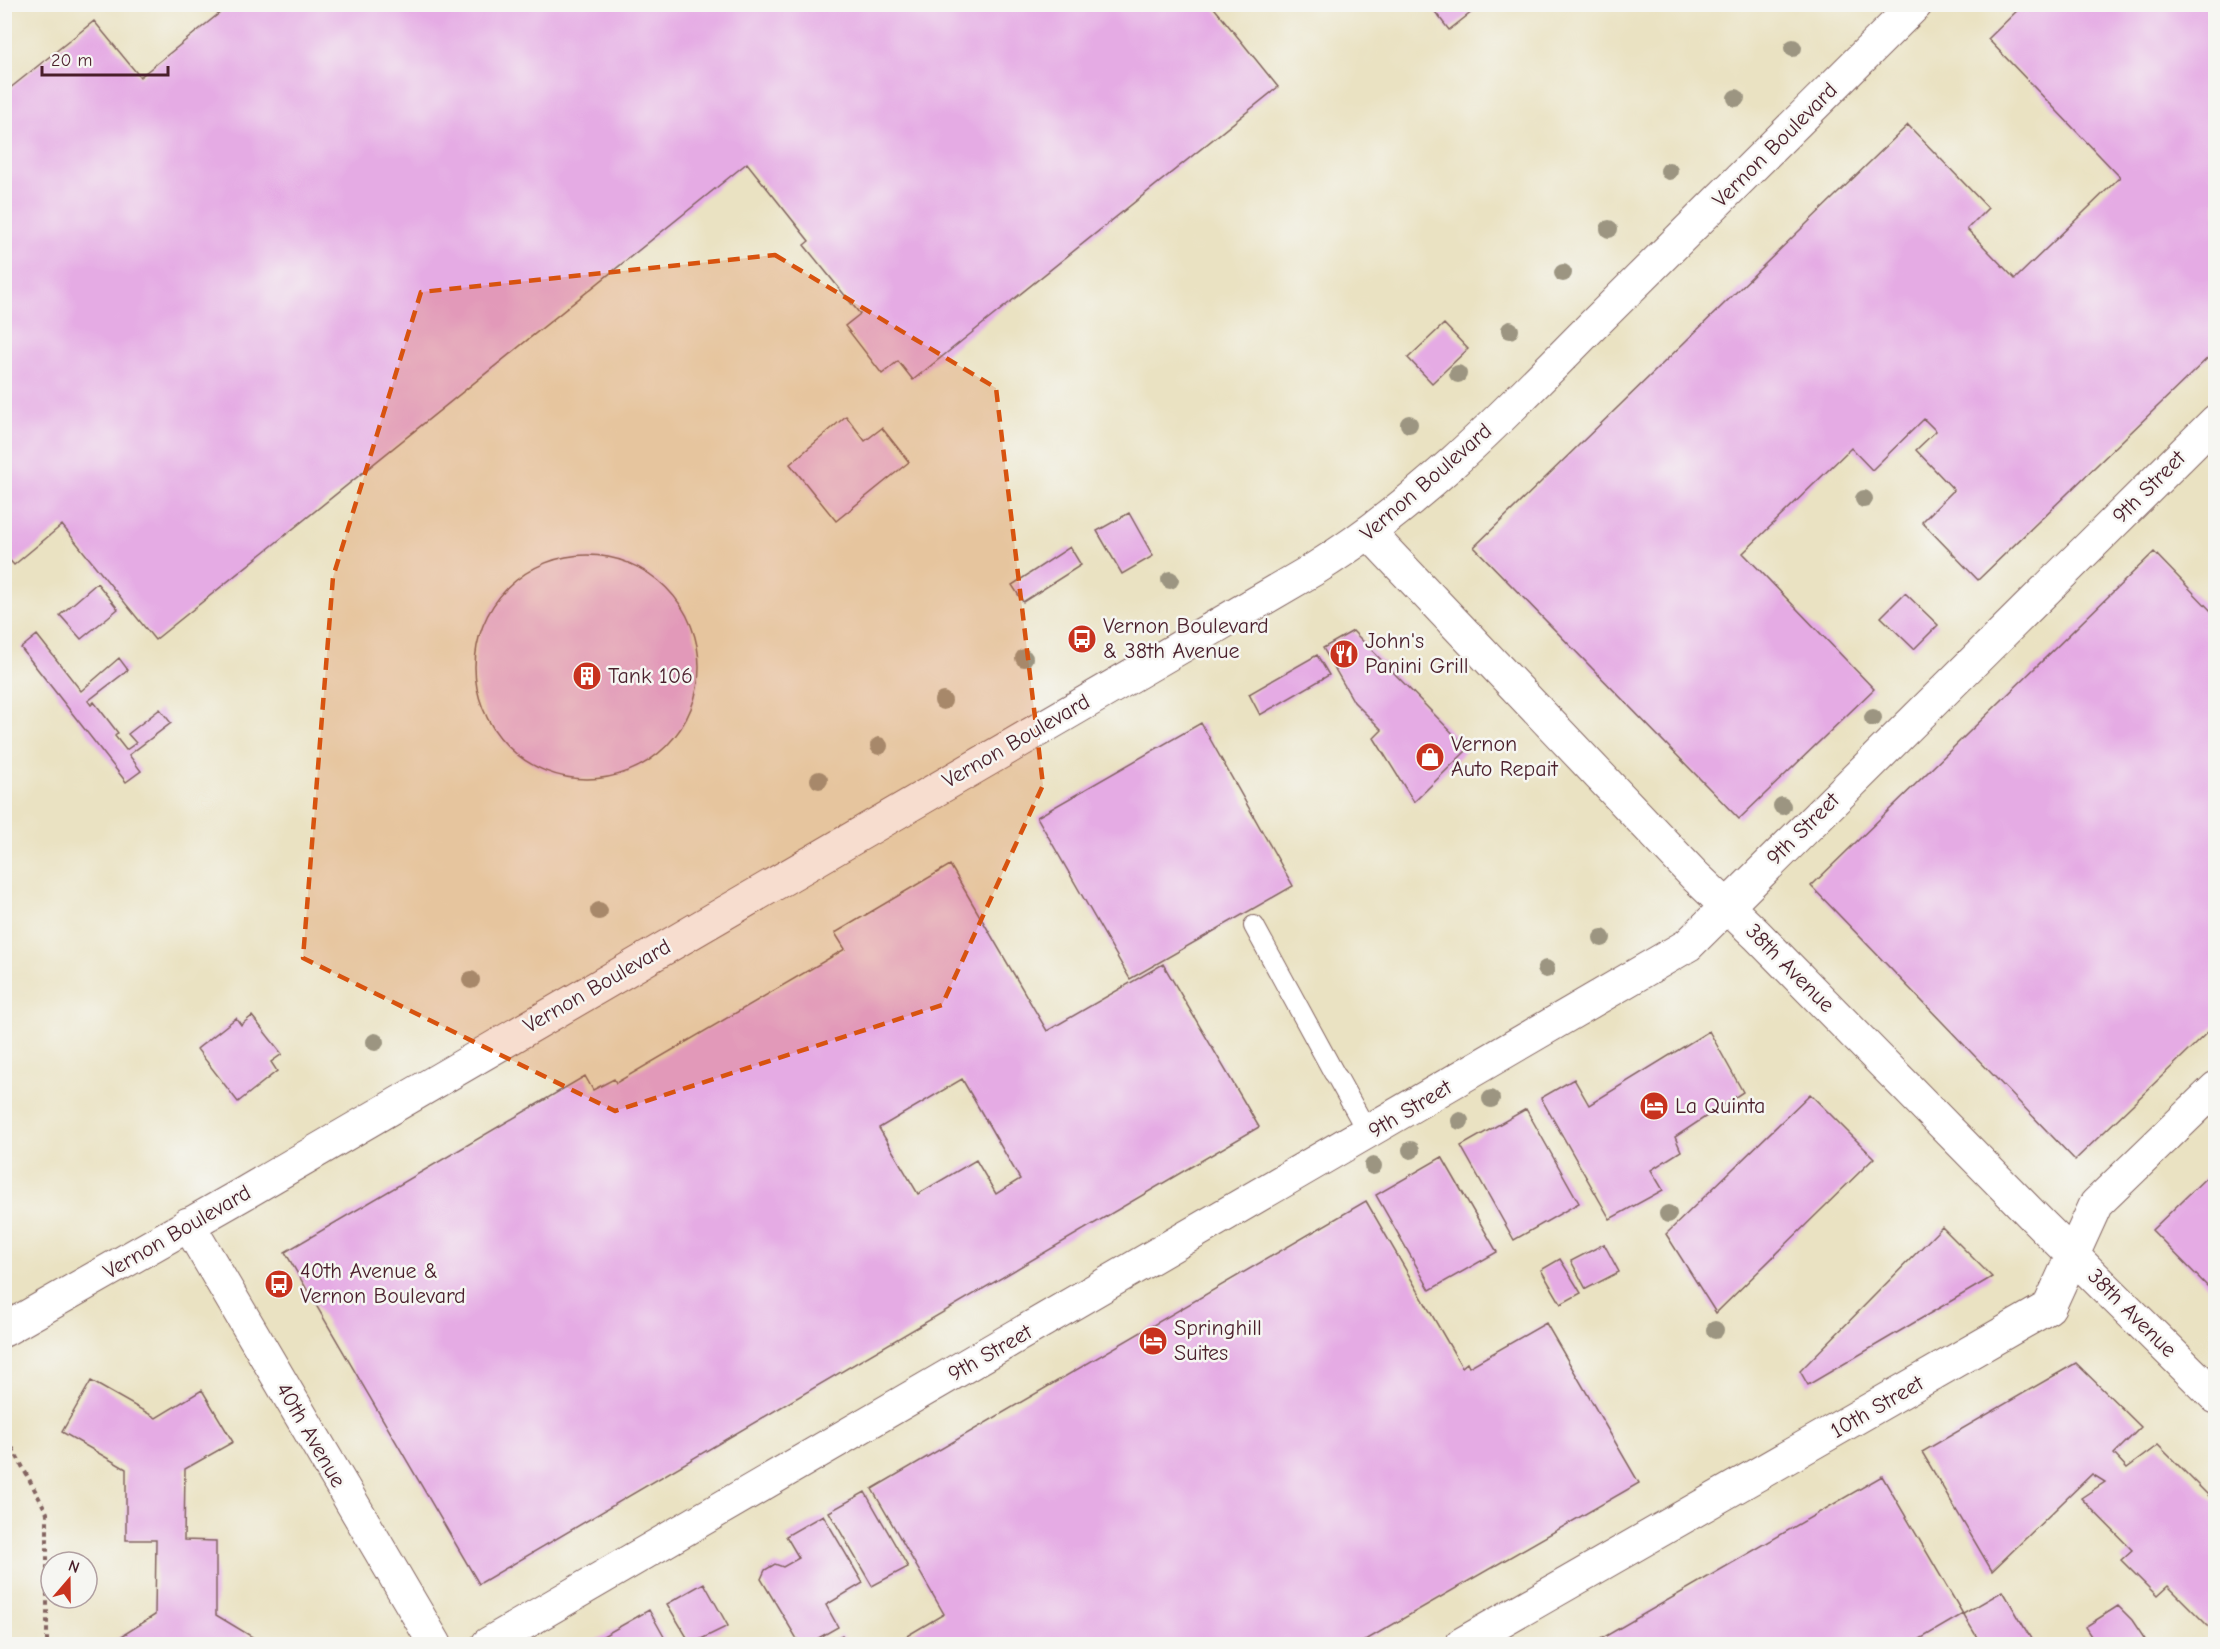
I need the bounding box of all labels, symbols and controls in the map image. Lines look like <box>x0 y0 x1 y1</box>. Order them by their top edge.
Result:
scale bar <box>42 39 168 77</box>
text: 20 m <box>51 50 92 71</box>
street label: Vernon Boulevard <box>1707 77 1843 213</box>
street label: Vernon Boulevard <box>1355 418 1497 546</box>
street label: 9th Street <box>2107 445 2191 529</box>
place label: Vernon Boulevard & 38th Avenue <box>1103 613 1269 664</box>
bus stop icon: Vernon Boulevard & 38th Avenue <box>1066 623 1098 655</box>
place label: John's Panini Grill <box>1365 628 1469 679</box>
restaurant icon: John's Panini Grill <box>1328 638 1360 670</box>
building icon: Tank 106 <box>571 660 603 692</box>
place label: Tank 106 <box>608 663 693 689</box>
street label: Vernon Boulevard <box>938 688 1094 794</box>
place label: Vernon Auto Repait <box>1451 731 1559 782</box>
shop icon: Vernon Auto Repait <box>1414 741 1446 773</box>
street label: 9th Street <box>1761 787 1845 871</box>
street label: 38th Avenue <box>1740 918 1840 1018</box>
street label: Vernon Boulevard <box>519 933 675 1039</box>
street label: 9th Street <box>1364 1074 1457 1144</box>
hotel icon: La Quinta <box>1638 1090 1670 1122</box>
place label: La Quinta <box>1675 1093 1765 1119</box>
street label: Vernon Boulevard <box>99 1179 255 1285</box>
place label: 40th Avenue & Vernon Boulevard <box>300 1258 466 1309</box>
street label: 38th Avenue <box>2082 1263 2182 1363</box>
bus stop icon: 40th Avenue & Vernon Boulevard <box>263 1268 295 1300</box>
place label: Springhill Suites <box>1174 1315 1262 1366</box>
street label: 9th Street <box>944 1318 1037 1387</box>
hotel icon: Springhill Suites <box>1137 1325 1169 1357</box>
street label: 10th Street <box>1826 1370 1929 1444</box>
street label: 40th Avenue <box>271 1378 351 1492</box>
north arrow <box>39 1550 99 1610</box>
text: N <box>66 1557 82 1577</box>

